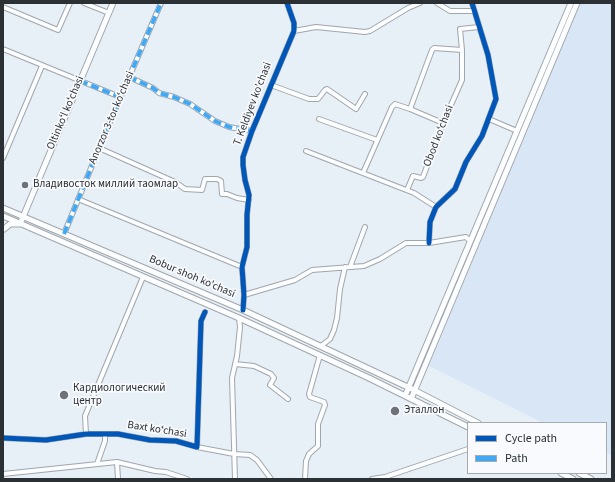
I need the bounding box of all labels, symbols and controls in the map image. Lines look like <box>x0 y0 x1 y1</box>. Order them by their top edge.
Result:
street label: T. Keldiyev ko'chasi <box>231 60 275 148</box>
street label: Anorzor 3-tor koʻchasi <box>86 69 138 167</box>
street label: Oltinkoʻl koʻchasi <box>45 74 87 152</box>
street label: Obod koʻchasi <box>421 103 457 169</box>
place label: Владивосток миллий таомлар <box>33 178 178 192</box>
marker: Владивосток миллий таомлар <box>20 180 30 190</box>
street label: Bobur shoh ko'chasi <box>147 253 237 301</box>
place label: Кардиологический центр <box>73 382 166 408</box>
marker: Кардиологический центр <box>58 389 70 401</box>
place label: Эталлон <box>404 404 444 418</box>
marker: Эталлон <box>389 405 401 417</box>
street label: Baxt koʻchasi <box>126 419 188 441</box>
legend <box>467 422 607 474</box>
text: Cycle path <box>505 430 557 447</box>
text: Path <box>505 450 528 467</box>

